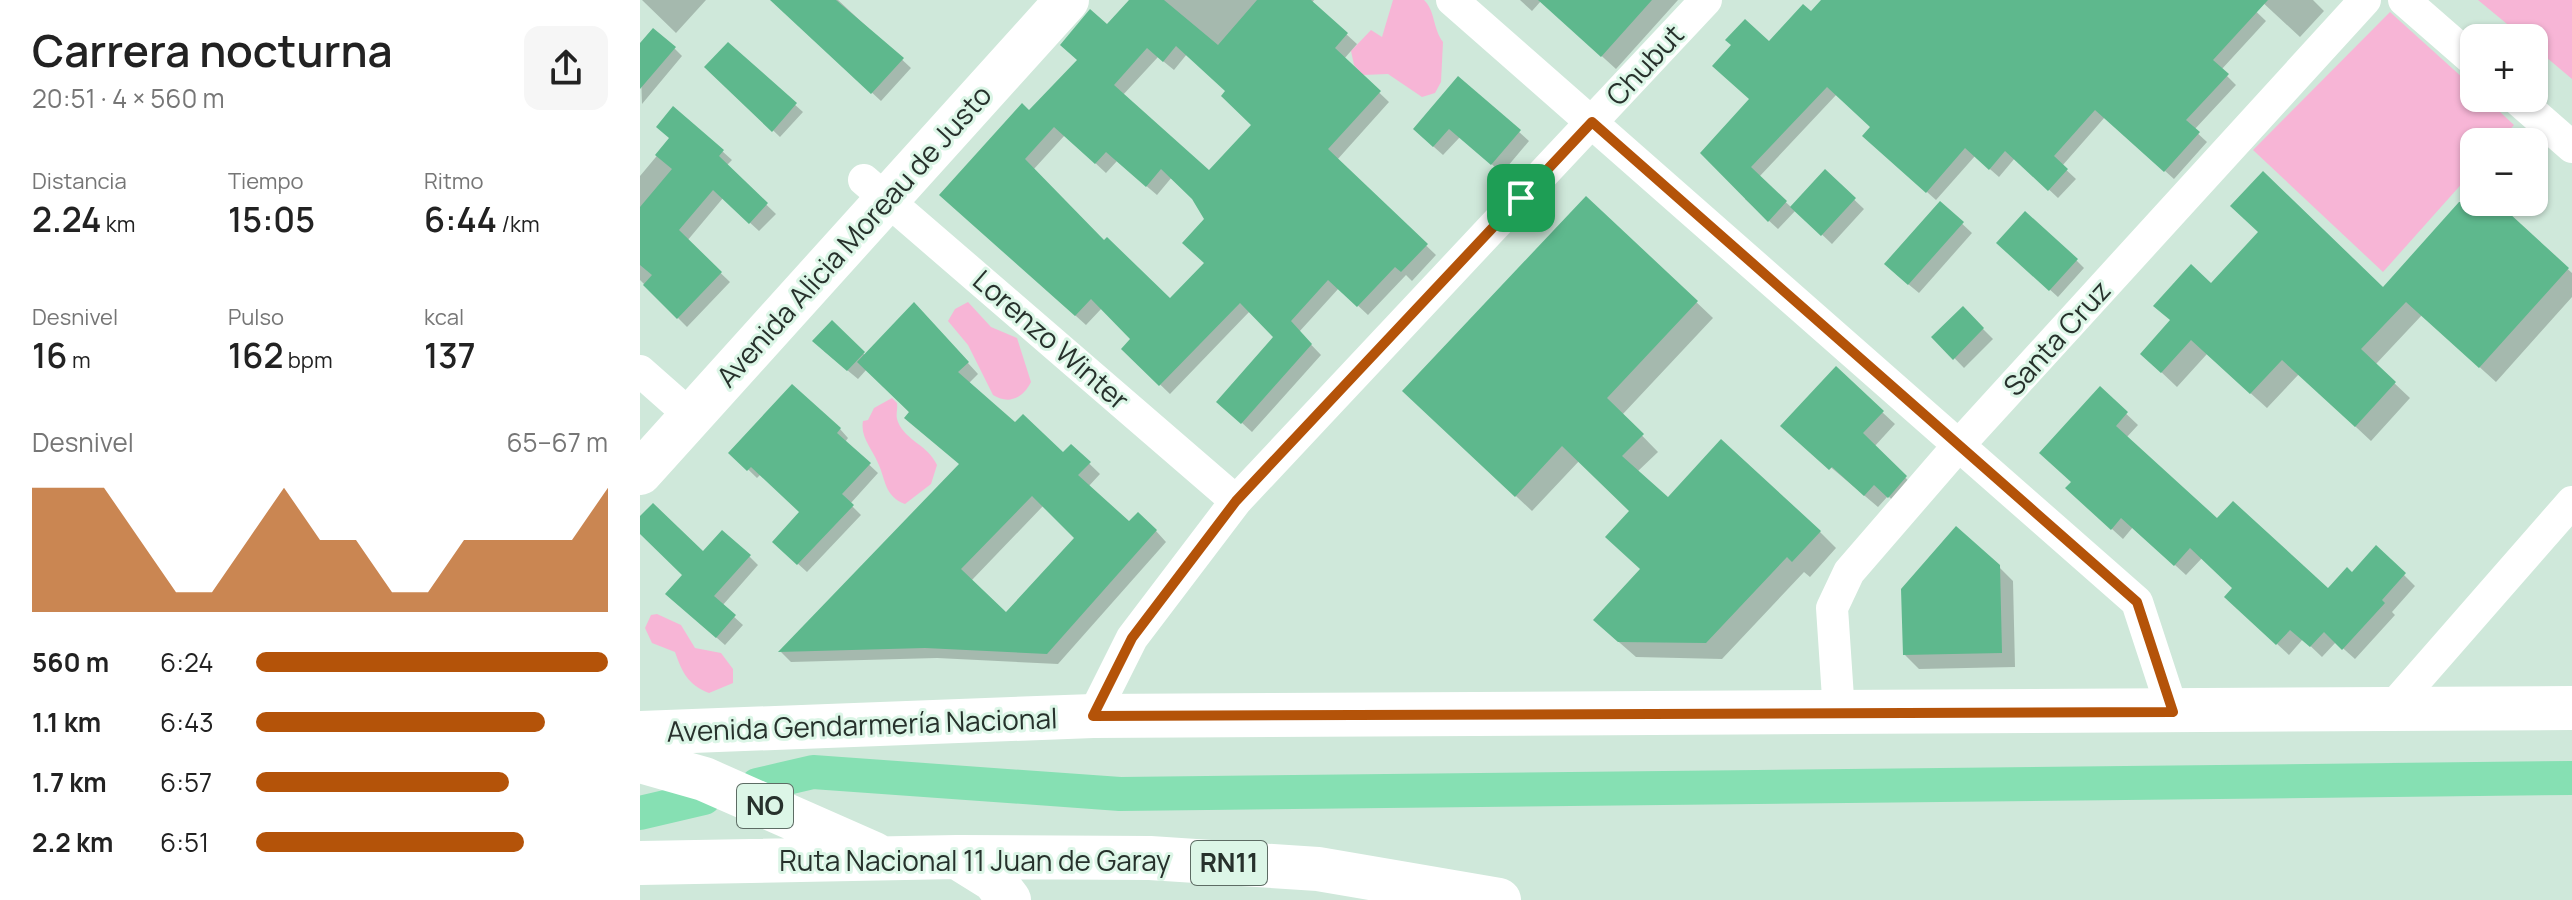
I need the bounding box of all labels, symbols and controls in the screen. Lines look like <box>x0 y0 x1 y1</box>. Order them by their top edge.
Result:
street label: Chubut <box>1597 16 1691 113</box>
text: Carrera nocturna <box>32 20 393 80</box>
map controls <box>2460 24 2548 216</box>
button: + <box>2460 24 2548 112</box>
button: share <box>524 26 608 110</box>
street label: Avenida Alicia Moreau de Justo <box>707 76 999 395</box>
text: 20:51 · 4 × 560 m <box>32 80 225 116</box>
button: − <box>2460 128 2548 216</box>
pin <box>1487 164 1555 232</box>
text: Distancia <box>32 166 127 196</box>
text: Tiempo <box>228 166 303 196</box>
text: Ritmo <box>424 166 483 196</box>
icon: arrive <box>1499 176 1543 220</box>
text: 2.24 <box>32 196 101 242</box>
text: 15:05 <box>228 196 315 242</box>
text: 6:44 <box>424 196 497 242</box>
text: km <box>101 209 135 239</box>
text: /km <box>497 209 540 239</box>
street label: Lorenzo Winter <box>966 261 1138 418</box>
street label: Santa Cruz <box>1994 271 2118 403</box>
text: Desnivel <box>32 302 118 332</box>
text: Pulso <box>228 302 284 332</box>
text: kcal <box>424 302 464 332</box>
text: 16 <box>32 332 67 378</box>
text: 162 <box>228 332 283 378</box>
text: 137 <box>424 332 476 378</box>
text: m <box>67 345 91 375</box>
text: bpm <box>283 345 333 375</box>
text: Desnivel <box>32 424 134 460</box>
text: 65–67 m <box>506 424 608 460</box>
text: 560 m <box>32 644 109 680</box>
text: 6:24 <box>160 644 214 680</box>
street label: Avenida Gendarmería Nacional <box>666 698 1058 750</box>
text: 1.1 km <box>32 704 101 740</box>
text: 6:43 <box>160 704 214 740</box>
text: 1.7 km <box>32 764 107 800</box>
text: 6:57 <box>160 764 212 800</box>
road number: NO <box>737 784 793 828</box>
text: 2.2 km <box>32 824 113 860</box>
text: 6:51 <box>160 824 209 860</box>
street label: Ruta Nacional 11 Juan de Garay <box>779 841 1171 879</box>
road number: RN11 <box>1191 841 1267 885</box>

